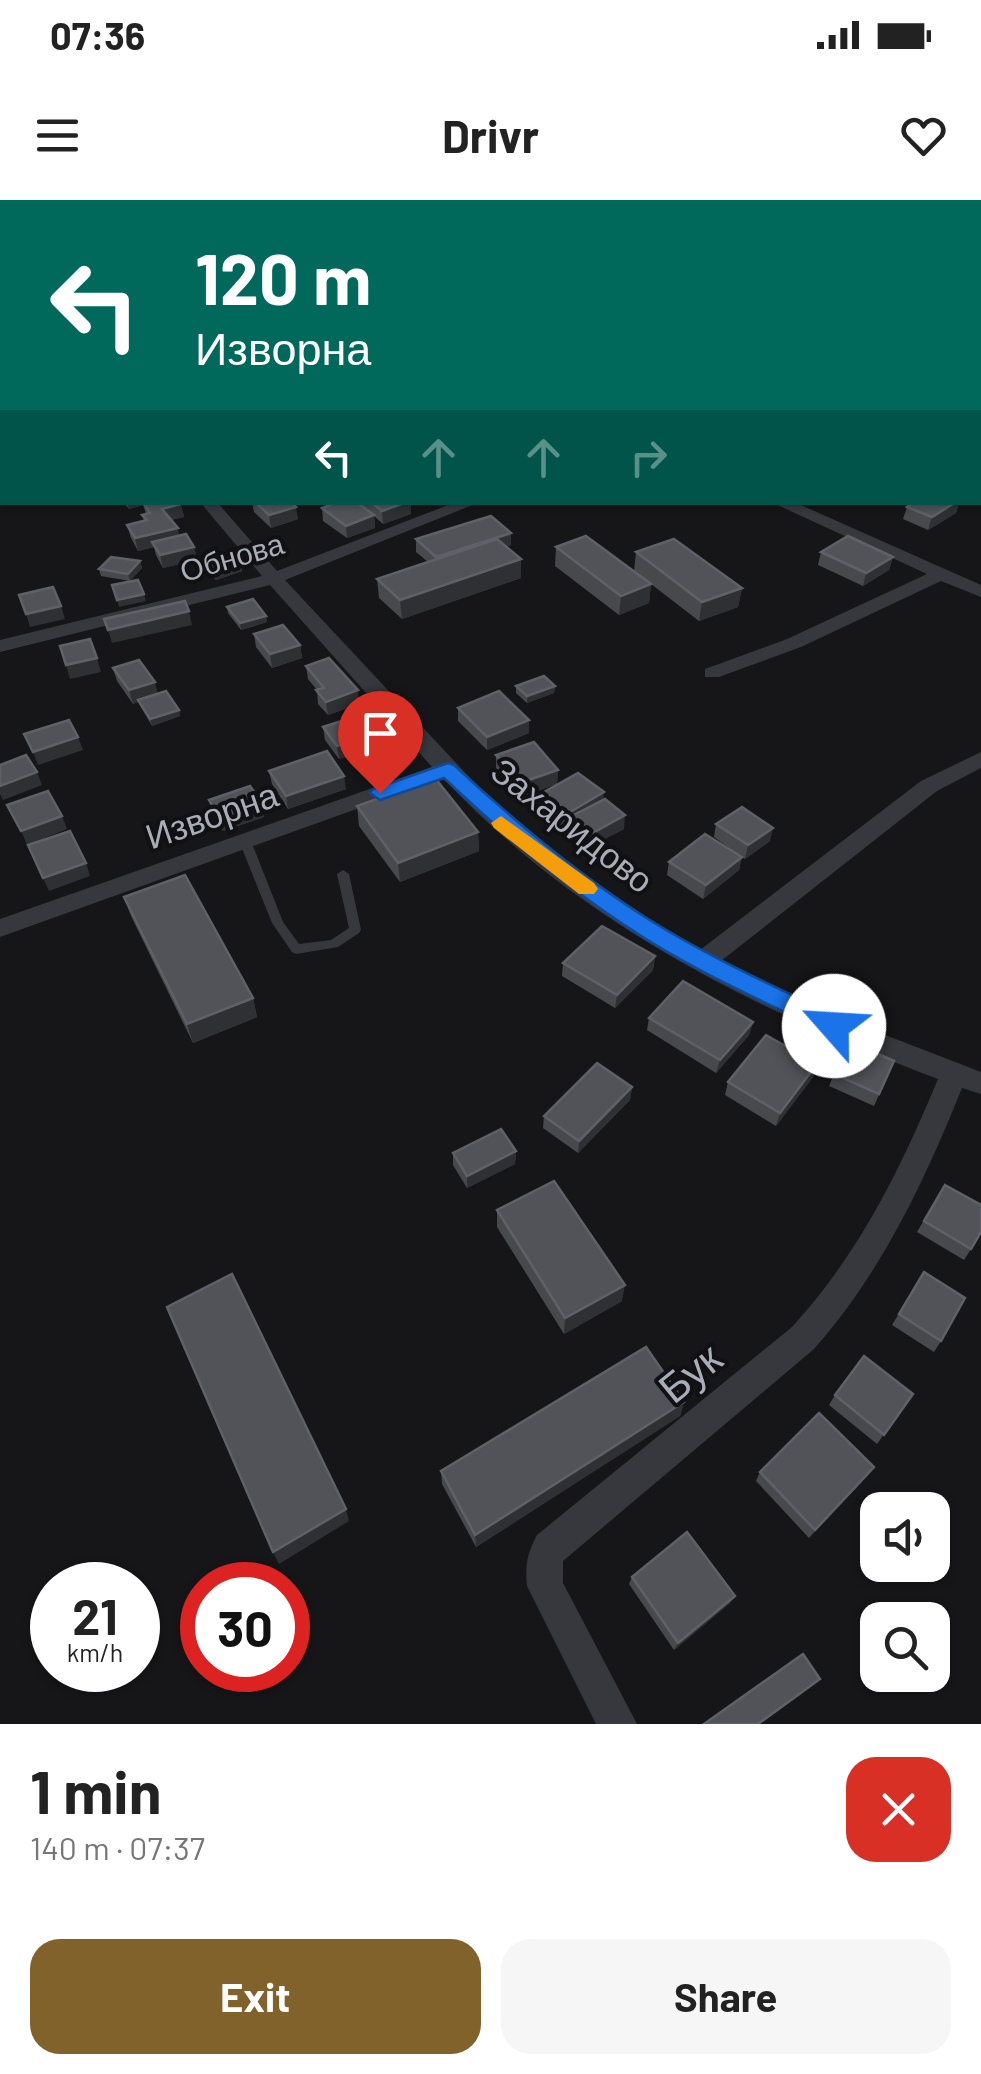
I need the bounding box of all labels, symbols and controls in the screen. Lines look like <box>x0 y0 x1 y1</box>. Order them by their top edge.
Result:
text: 07:36 <box>50 12 145 58</box>
icon: menu <box>30 108 85 163</box>
text: Drivr <box>442 108 539 162</box>
icon: heart <box>896 108 951 163</box>
text: 120 m <box>195 235 371 319</box>
icon: left <box>30 240 160 370</box>
text: Изворна <box>195 320 371 374</box>
icon: left <box>306 430 361 485</box>
icon: ahead <box>411 430 466 485</box>
icon: ahead <box>516 430 571 485</box>
icon: right <box>621 430 676 485</box>
street label: Обнова <box>176 524 288 588</box>
pin <box>338 691 423 794</box>
icon: arrive <box>353 706 408 761</box>
street label: Захаридово <box>484 748 662 901</box>
street label: Изворна <box>140 772 284 856</box>
position arrow <box>782 974 886 1078</box>
street label: Бук <box>647 1331 731 1412</box>
map controls <box>860 1492 950 1692</box>
button: sound <box>860 1492 950 1582</box>
speed limit sign: 30 <box>180 1562 310 1692</box>
text: 21 <box>72 1585 118 1645</box>
button: search <box>860 1602 950 1692</box>
text: km/h <box>67 1637 123 1667</box>
text: 1 min <box>30 1754 161 1826</box>
button: close <box>846 1757 951 1862</box>
text: 140 m · 07:37 <box>30 1828 205 1866</box>
button: Exit <box>30 1939 481 2054</box>
button: Share <box>501 1939 951 2054</box>

